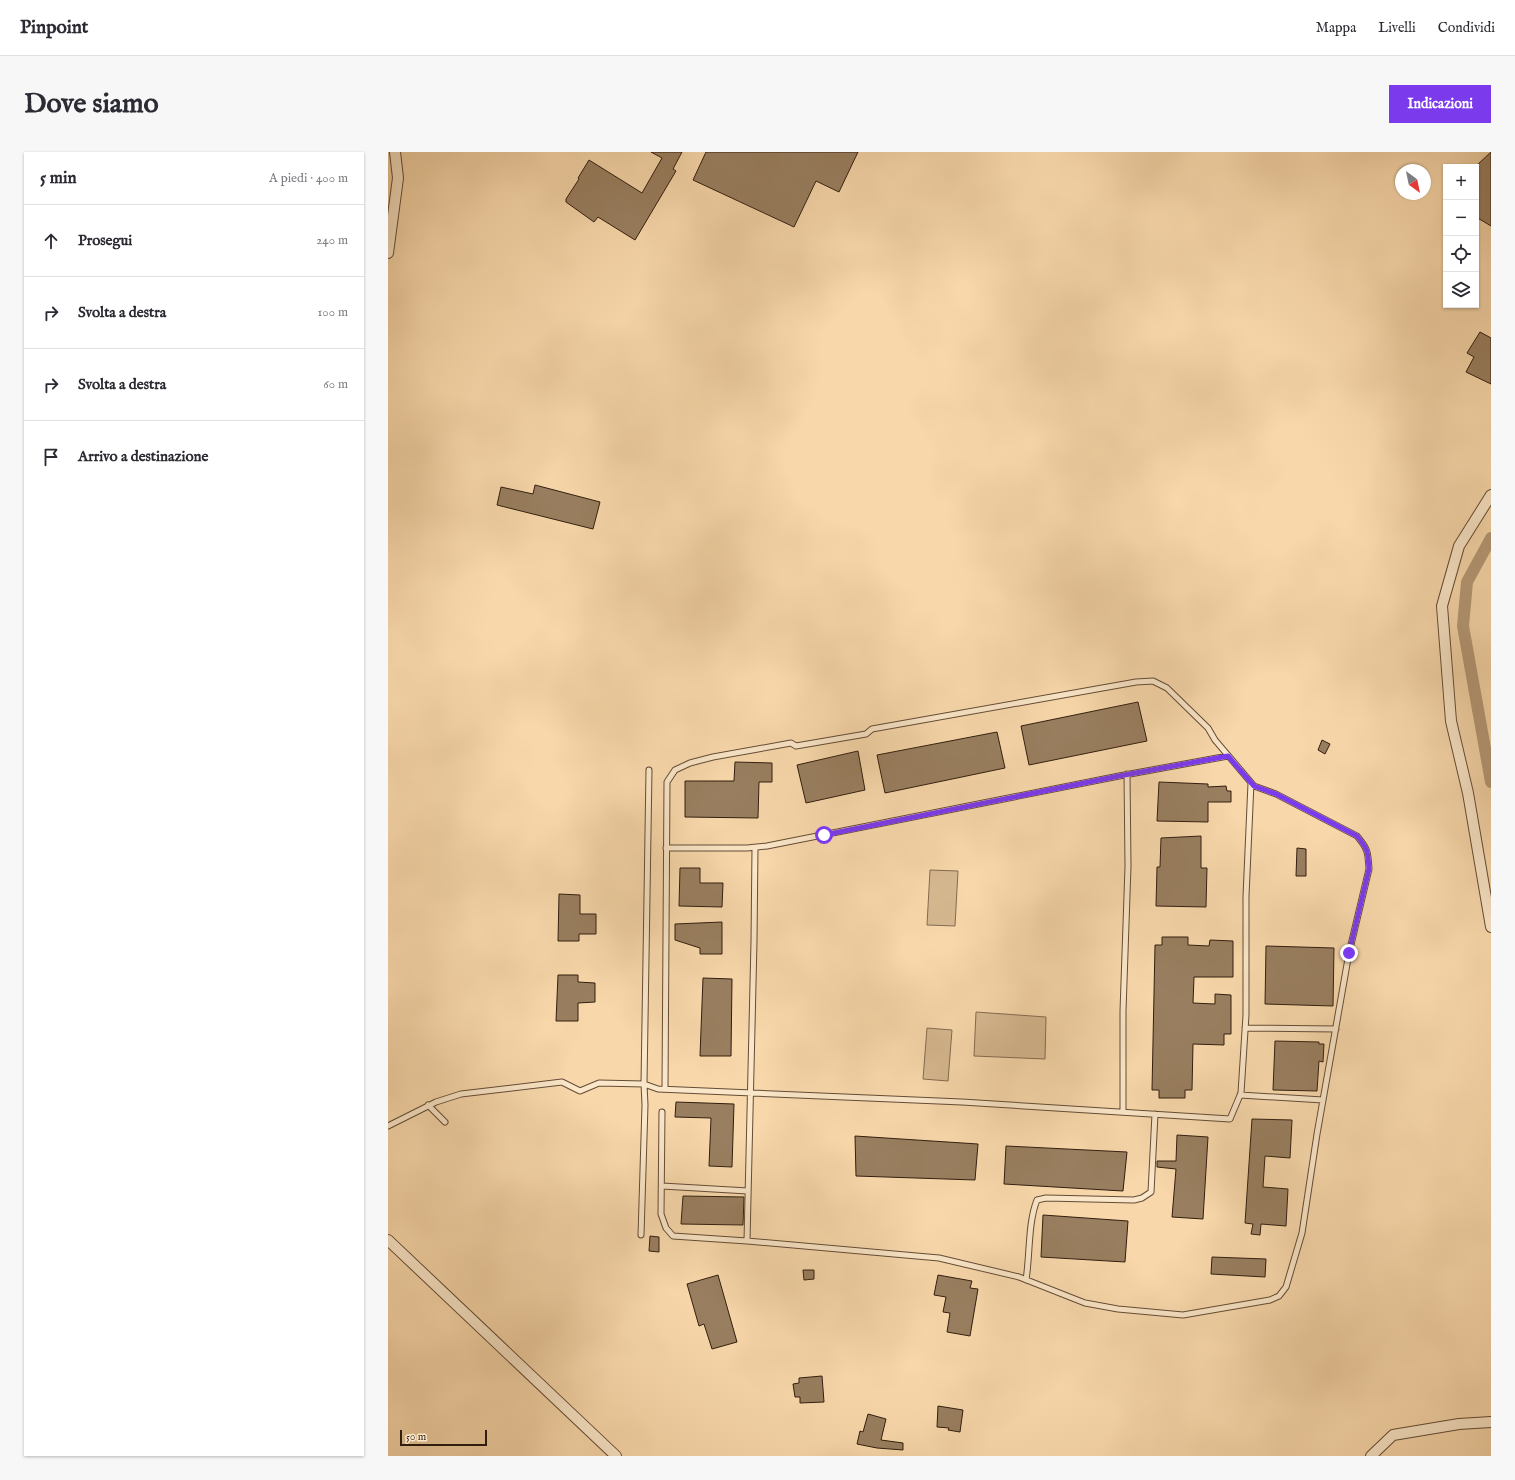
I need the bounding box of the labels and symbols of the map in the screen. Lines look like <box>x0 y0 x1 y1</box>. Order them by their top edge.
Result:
north arrow <box>1395 164 1431 200</box>
route start <box>815 826 833 844</box>
route end <box>1340 944 1358 962</box>
scale bar <box>400 1428 487 1447</box>

